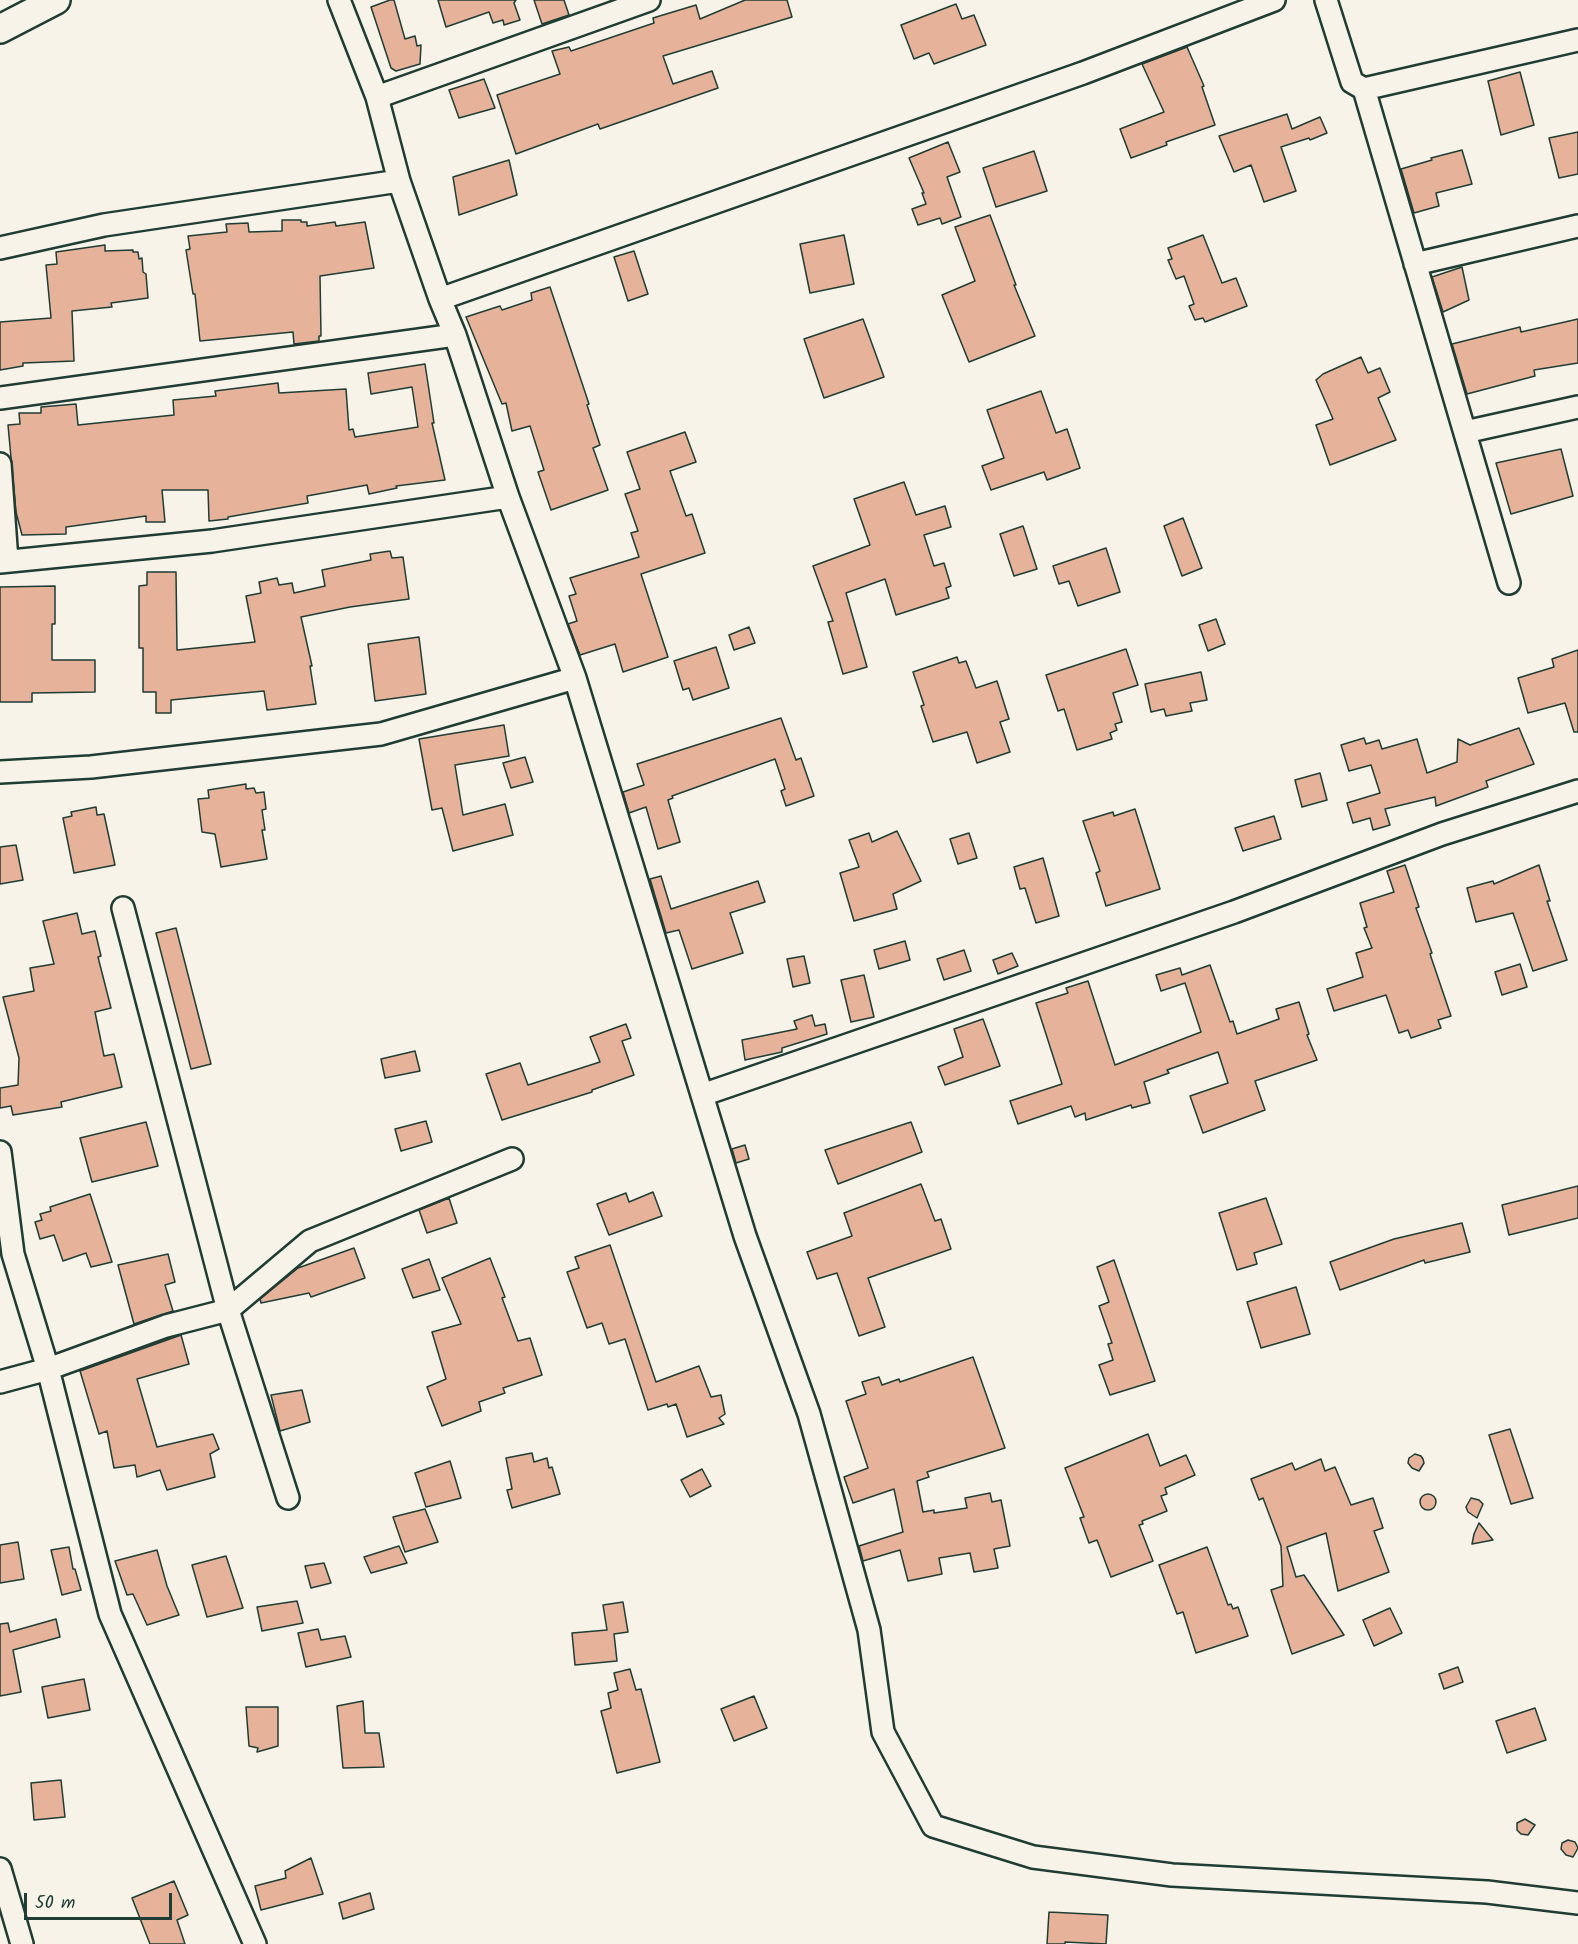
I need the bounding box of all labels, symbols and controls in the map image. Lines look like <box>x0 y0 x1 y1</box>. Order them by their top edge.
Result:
scale bar <box>27 1881 176 1919</box>
text: 50 m <box>35 1889 75 1918</box>

